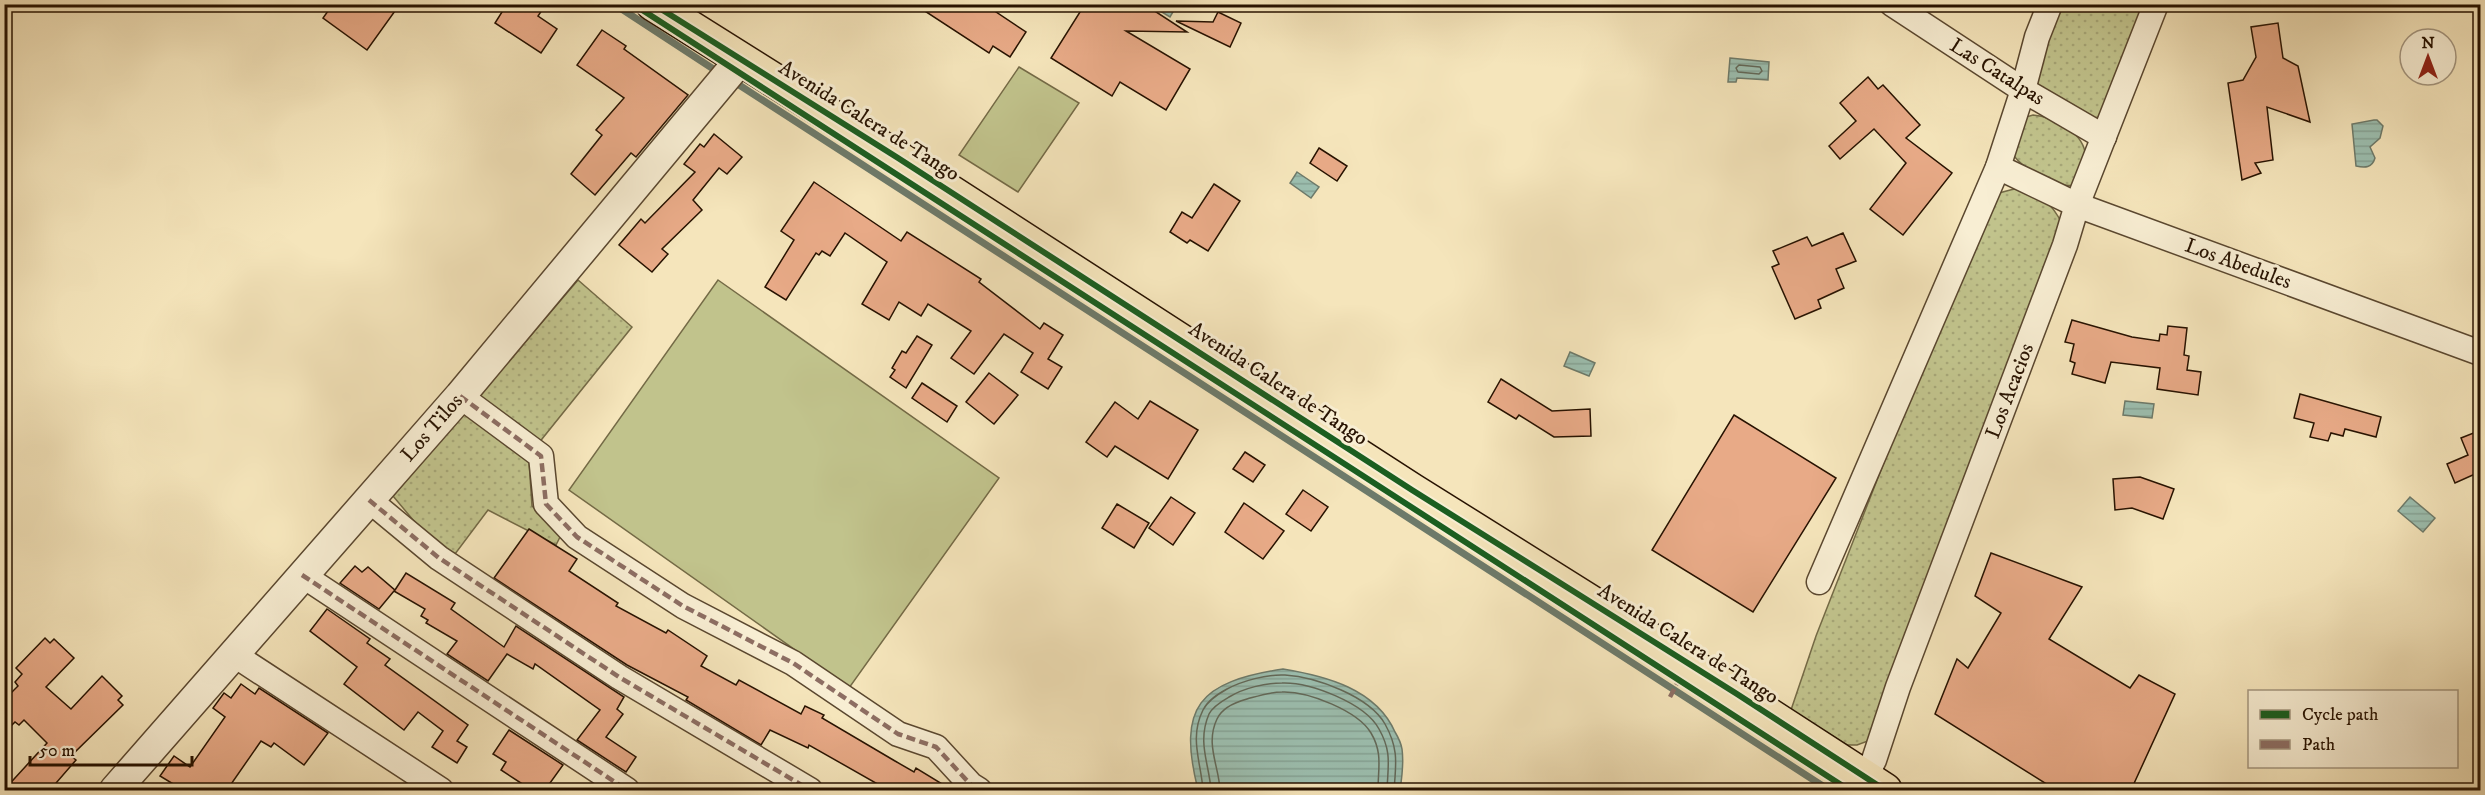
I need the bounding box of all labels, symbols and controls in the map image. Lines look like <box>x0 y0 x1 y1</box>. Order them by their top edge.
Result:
north arrow <box>2398 27 2458 87</box>
street label: Las Catalpas <box>1945 33 2049 111</box>
text: N <box>2421 33 2435 53</box>
street label: Avenida Calera de Tango <box>774 55 964 187</box>
street label: Los Abedules <box>2181 233 2295 295</box>
street label: Avenida Calera de Tango <box>1184 316 1372 452</box>
street label: Los Acacios <box>1980 340 2040 442</box>
street label: Los Tilos <box>395 389 469 467</box>
street label: Avenida Calera de Tango <box>1593 578 1783 710</box>
legend <box>2248 690 2458 768</box>
text: Cycle path <box>2302 704 2379 726</box>
scale bar <box>30 729 192 767</box>
text: Path <box>2302 734 2336 756</box>
text: 50 m <box>39 740 75 762</box>

